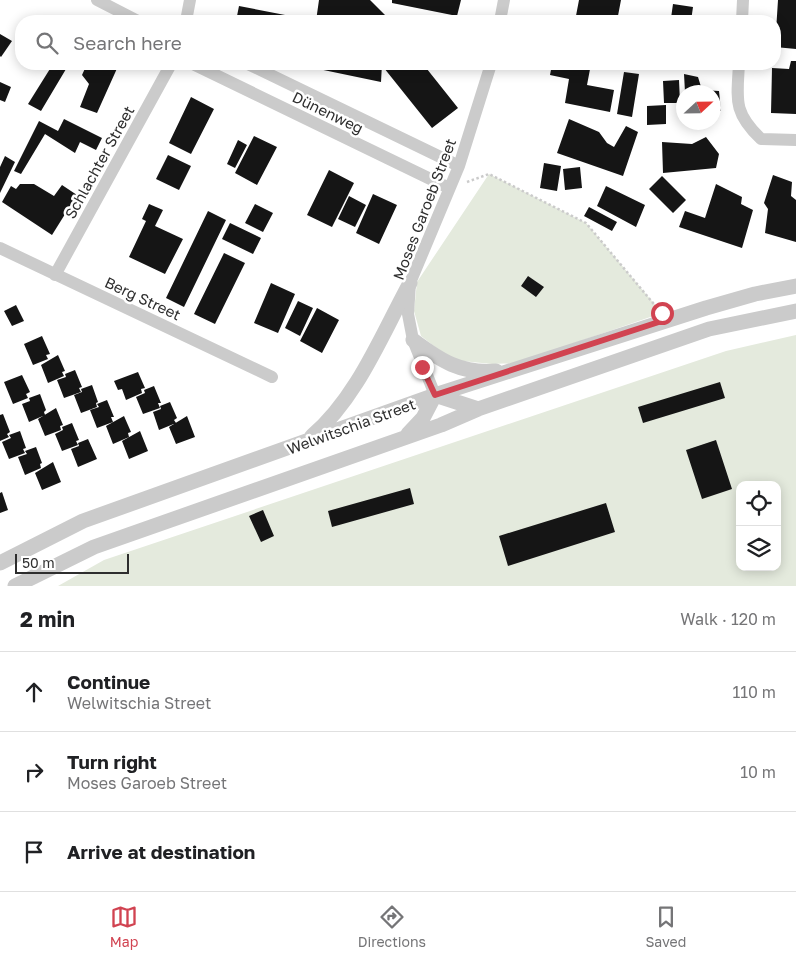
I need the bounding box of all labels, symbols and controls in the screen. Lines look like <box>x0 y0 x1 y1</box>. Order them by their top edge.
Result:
search box <box>15 15 781 70</box>
icon: search <box>33 29 61 57</box>
text: Search here <box>73 31 182 54</box>
north arrow <box>676 85 721 130</box>
street label: Dünenweg <box>290 87 366 137</box>
street label: Schlachter Street <box>61 102 137 222</box>
street label: Moses Garoeb Street <box>389 136 459 282</box>
street label: Berg Street <box>102 273 184 323</box>
route start <box>651 302 674 325</box>
route end <box>411 356 434 379</box>
street label: Welwitschia Street <box>284 394 418 458</box>
map controls <box>736 481 781 571</box>
button: locate <box>736 481 781 526</box>
button: layers <box>736 526 781 571</box>
scale bar <box>15 551 129 574</box>
text: 50 m <box>22 554 55 571</box>
text: 2 min <box>20 606 75 632</box>
text: Walk · 120 m <box>680 609 776 629</box>
text: Continue <box>67 670 150 693</box>
icon: ahead <box>20 678 48 706</box>
text: 110 m <box>732 682 776 702</box>
text: Welwitschia Street <box>67 693 211 713</box>
text: Turn right <box>67 750 157 773</box>
icon: right <box>20 758 48 786</box>
text: 10 m <box>740 762 776 782</box>
text: Moses Garoeb Street <box>67 773 227 793</box>
icon: arrive <box>20 838 48 866</box>
text: Arrive at destination <box>67 840 255 863</box>
tab: Map <box>110 903 138 950</box>
tab: Directions <box>358 903 426 950</box>
tab: Saved <box>645 903 686 950</box>

